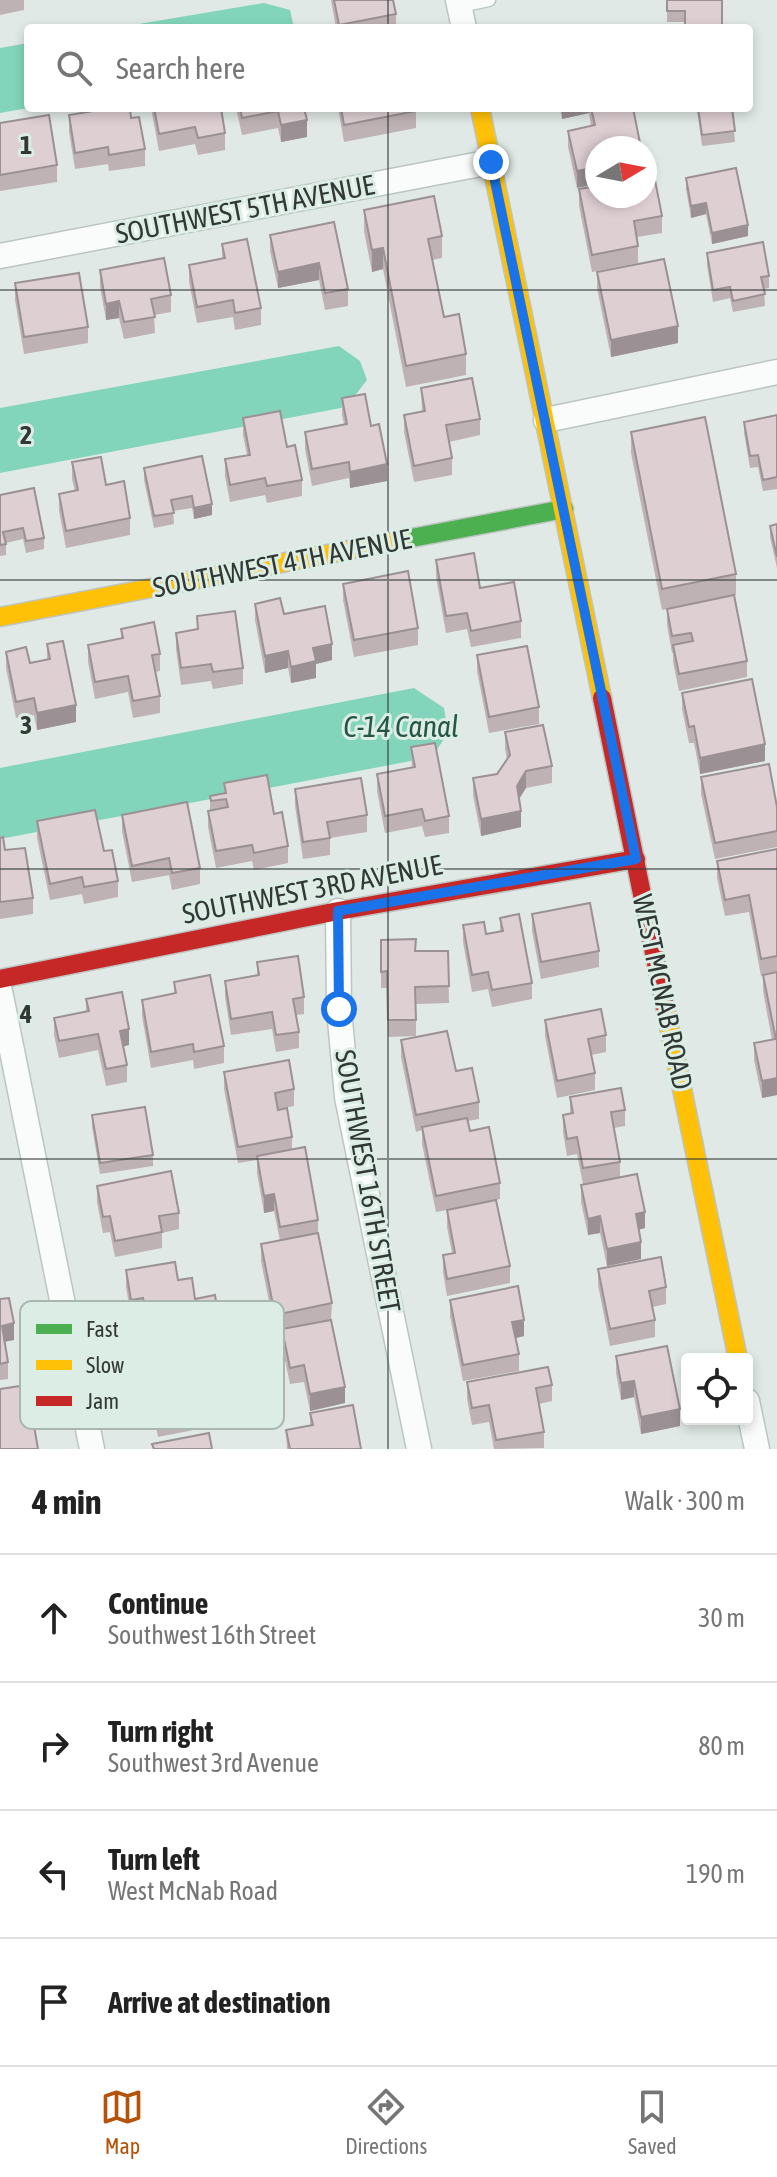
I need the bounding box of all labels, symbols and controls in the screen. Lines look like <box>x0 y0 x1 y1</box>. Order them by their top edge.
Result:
search box <box>24 24 753 112</box>
icon: search <box>52 46 96 90</box>
text: Search here <box>116 51 245 85</box>
text: 1 <box>20 130 32 160</box>
north arrow <box>585 136 657 208</box>
route end <box>473 144 509 180</box>
street label: SOUTHWEST 5TH AVENUE <box>113 168 377 250</box>
text: 2 <box>20 420 32 450</box>
street label: SOUTHWEST 4TH AVENUE <box>150 522 414 604</box>
water label: C-14 Canal <box>343 709 459 743</box>
text: 3 <box>20 710 32 740</box>
street label: SOUTHWEST 3RD AVENUE <box>179 848 445 930</box>
street label: WEST MCNAB ROAD <box>627 892 699 1092</box>
route start <box>321 991 357 1027</box>
text: 4 <box>19 999 32 1029</box>
street label: SOUTHWEST 16TH STREET <box>329 1047 407 1315</box>
legend <box>20 1301 284 1429</box>
text: Fast <box>86 1316 119 1342</box>
text: Slow <box>86 1352 124 1378</box>
map controls <box>681 1353 753 1425</box>
button: locate <box>681 1353 753 1425</box>
text: Jam <box>86 1388 119 1414</box>
text: 4 min <box>32 1482 101 1521</box>
text: Walk · 300 m <box>625 1486 745 1516</box>
text: Continue <box>108 1586 208 1620</box>
icon: ahead <box>32 1596 76 1640</box>
text: 30 m <box>698 1603 745 1633</box>
text: Southwest 16th Street <box>108 1620 316 1650</box>
text: Turn right <box>108 1714 214 1748</box>
icon: right <box>32 1724 76 1768</box>
text: 80 m <box>698 1731 745 1761</box>
text: Southwest 3rd Avenue <box>108 1748 319 1778</box>
text: Turn left <box>108 1842 200 1876</box>
icon: left <box>32 1852 76 1896</box>
text: 190 m <box>686 1859 745 1889</box>
text: West McNab Road <box>108 1876 278 1906</box>
icon: arrive <box>32 1980 76 2024</box>
text: Arrive at destination <box>108 1985 330 2019</box>
tab: Map <box>100 2085 144 2159</box>
tab: Directions <box>345 2085 427 2159</box>
tab: Saved <box>628 2085 677 2159</box>

